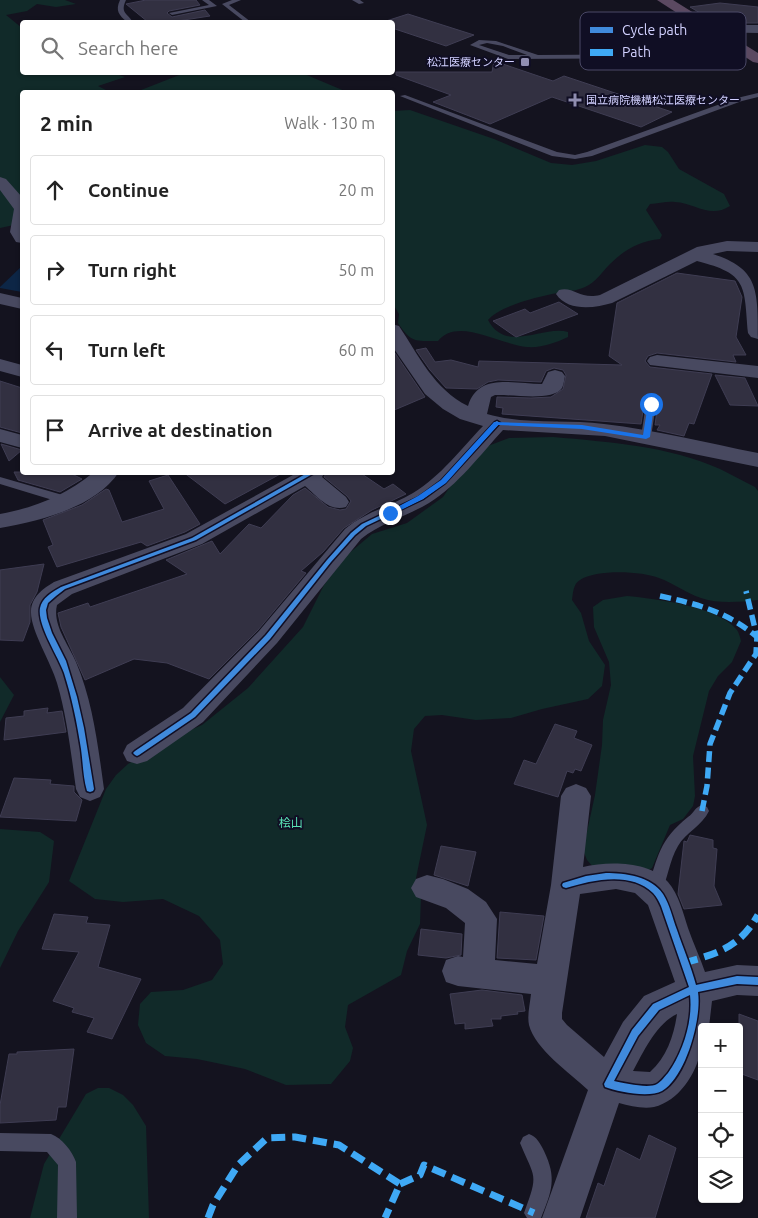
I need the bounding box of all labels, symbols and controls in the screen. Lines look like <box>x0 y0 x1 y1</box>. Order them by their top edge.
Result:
legend <box>580 12 746 70</box>
search box <box>20 20 395 75</box>
text: Cycle path <box>622 22 687 38</box>
icon: search <box>38 34 66 62</box>
text: Search here <box>78 37 178 59</box>
text: Path <box>622 44 651 60</box>
place label: 松江医療センター <box>427 56 515 68</box>
marker: 松江医療センター <box>519 56 531 68</box>
marker: 国立病院機構松江医療センター <box>568 93 582 107</box>
place label: 国立病院機構松江医療センター <box>586 94 740 106</box>
text: 2 min <box>40 111 93 135</box>
text: Walk · 130 m <box>284 114 375 132</box>
icon: ahead <box>41 176 69 204</box>
text: Continue <box>88 179 169 201</box>
text: 20 m <box>338 181 374 199</box>
icon: right <box>41 256 69 284</box>
text: Turn right <box>88 259 176 281</box>
text: 50 m <box>338 261 374 279</box>
icon: left <box>41 336 69 364</box>
text: Turn left <box>88 339 166 361</box>
text: 60 m <box>338 341 374 359</box>
route start <box>640 393 663 416</box>
icon: arrive <box>41 416 69 444</box>
text: Arrive at destination <box>88 419 273 441</box>
route end <box>379 502 402 525</box>
park label: 桧山 <box>279 816 303 829</box>
map controls <box>698 1023 743 1203</box>
button: + <box>698 1023 743 1068</box>
button: − <box>698 1068 743 1113</box>
button: locate <box>698 1113 743 1158</box>
button: layers <box>698 1158 743 1203</box>

